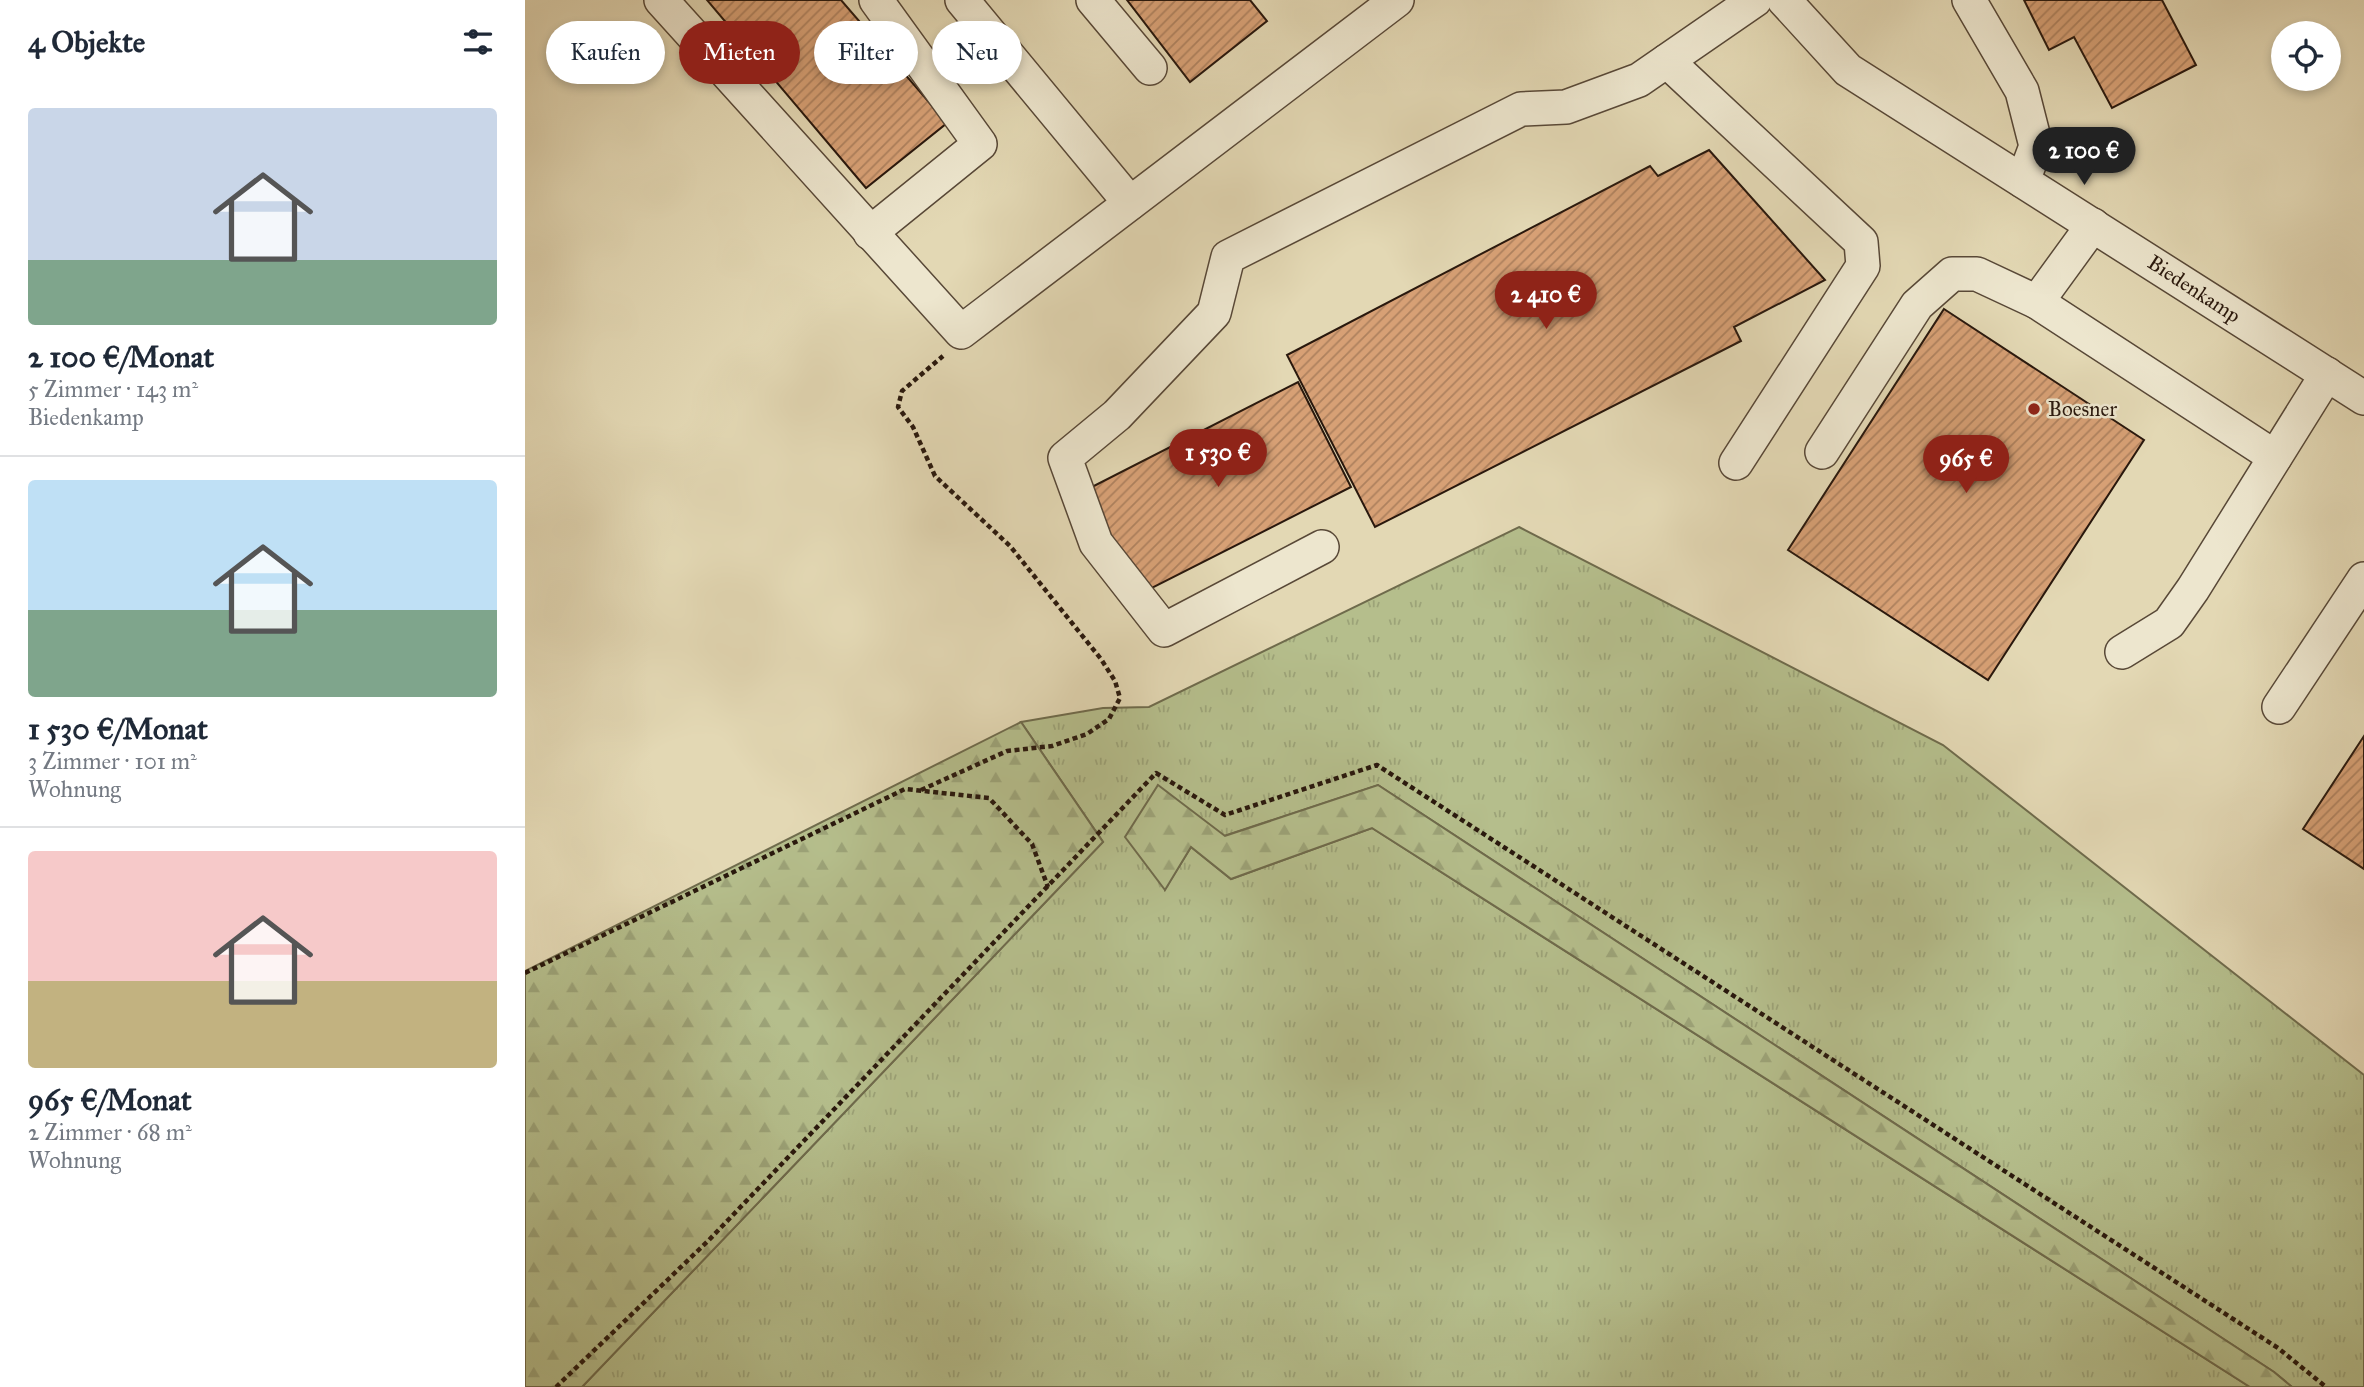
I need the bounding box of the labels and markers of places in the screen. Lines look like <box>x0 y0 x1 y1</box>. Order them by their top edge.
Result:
pin: 2 100 € <box>2019 128 2149 187</box>
pin: 2 410 € <box>1481 272 1611 331</box>
place label: Boesner <box>2048 396 2117 422</box>
marker: Boesner <box>2026 401 2042 417</box>
pin: 1 530 € <box>1153 430 1283 489</box>
pin: 965 € <box>1917 435 2015 495</box>

